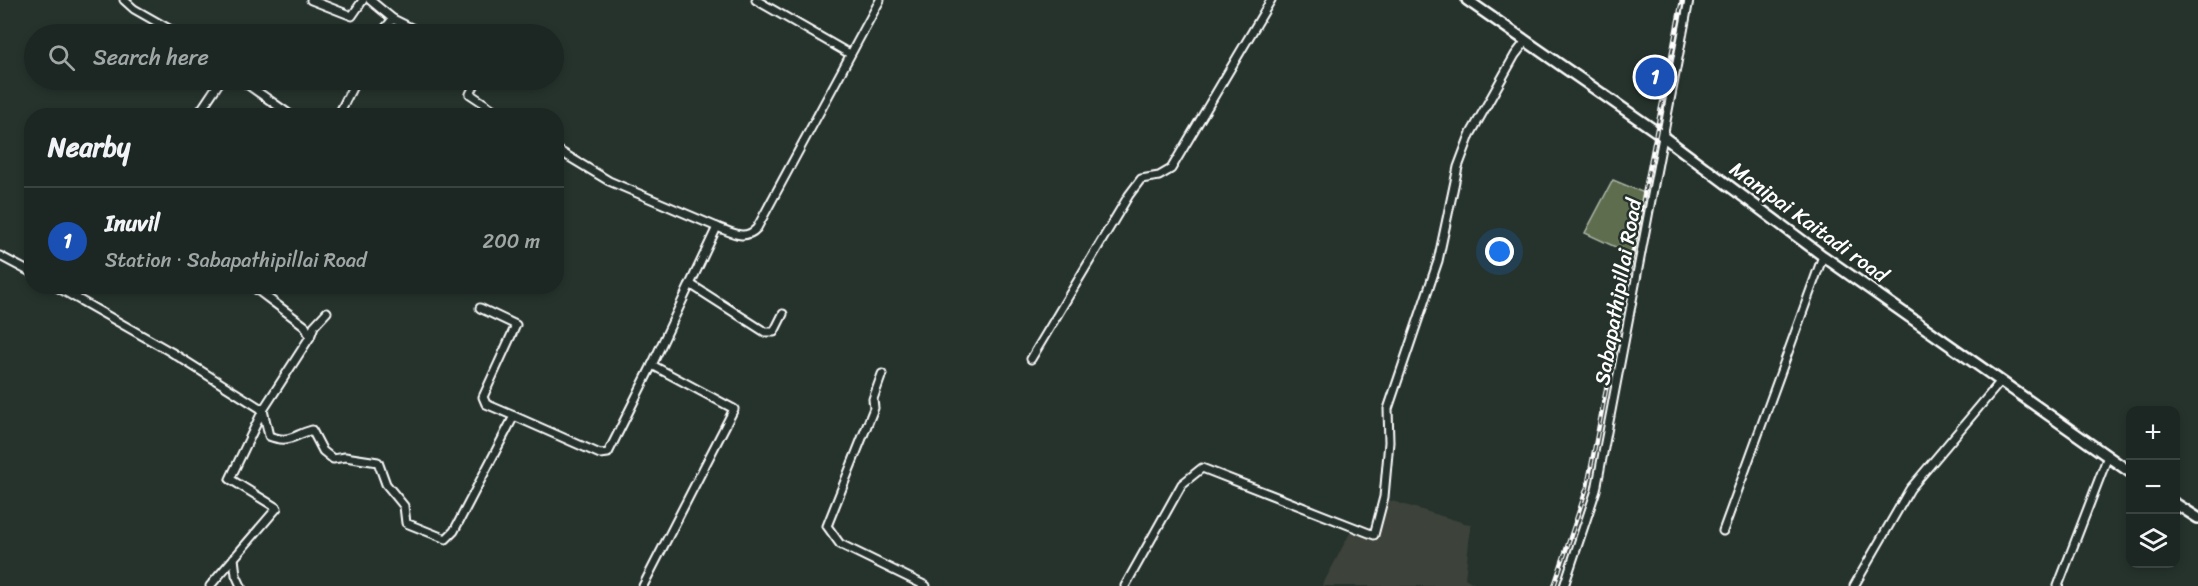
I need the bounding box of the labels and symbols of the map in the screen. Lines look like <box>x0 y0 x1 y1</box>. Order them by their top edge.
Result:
pin: 1 <box>1636 54 1674 100</box>
street label: Manipai Kaitadi road <box>1721 151 1898 294</box>
street label: Sabapathipillai Road <box>1583 194 1653 388</box>
your location <box>1485 237 1514 266</box>

